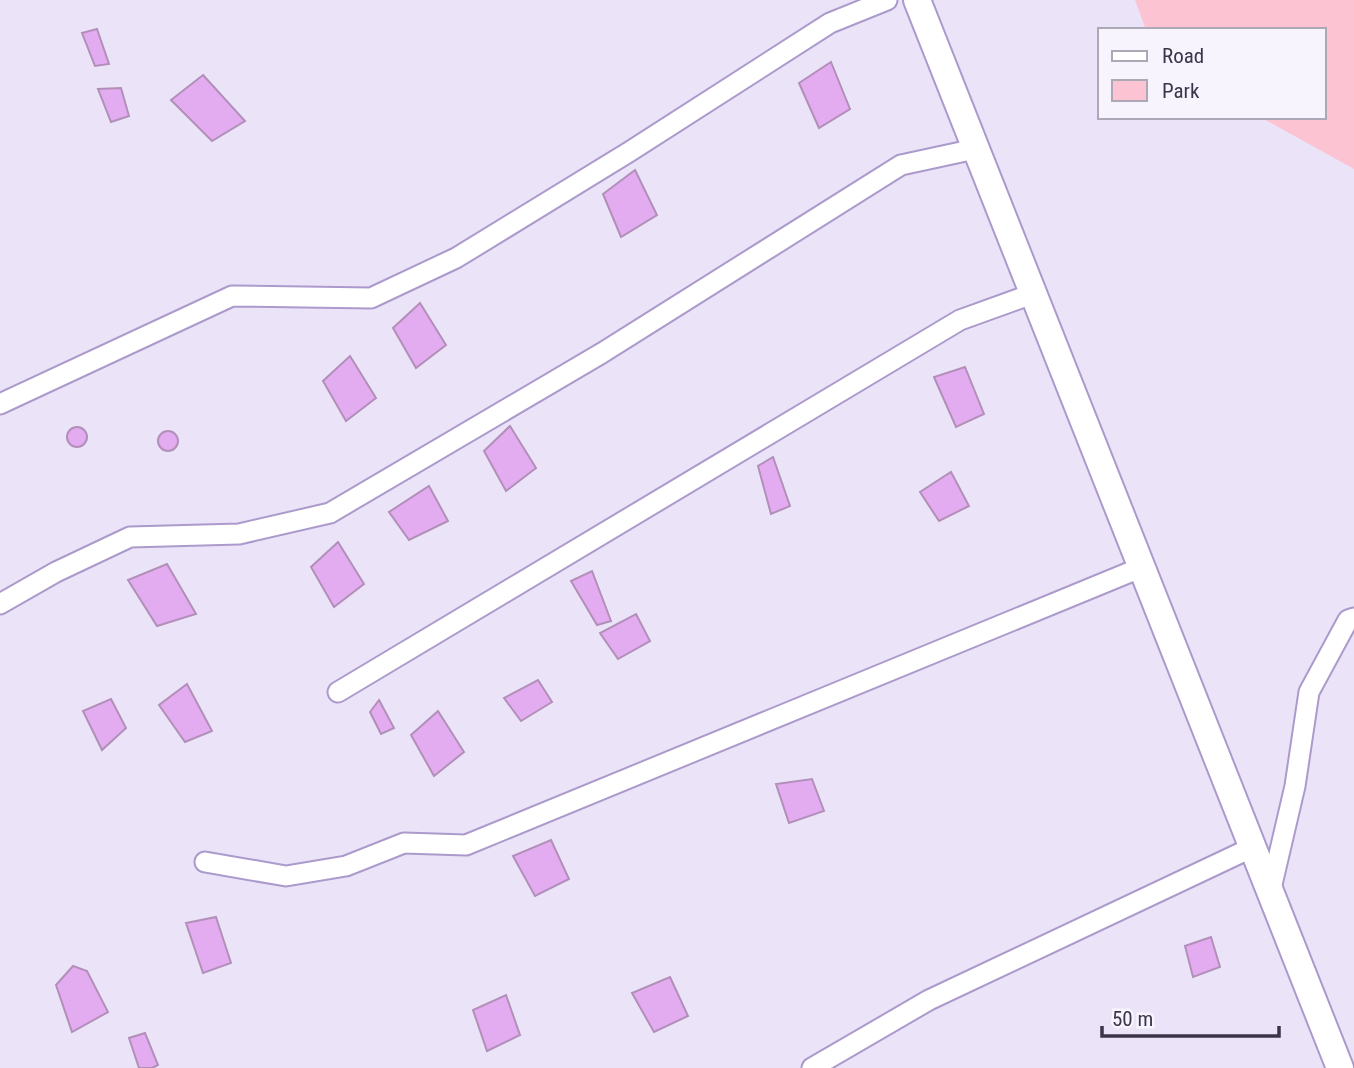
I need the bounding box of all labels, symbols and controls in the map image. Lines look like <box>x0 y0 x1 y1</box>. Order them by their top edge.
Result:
legend <box>1098 28 1326 119</box>
text: Road <box>1162 44 1204 68</box>
text: Park <box>1162 79 1200 103</box>
scale bar <box>1102 995 1279 1038</box>
text: 50 m <box>1112 1007 1153 1031</box>

